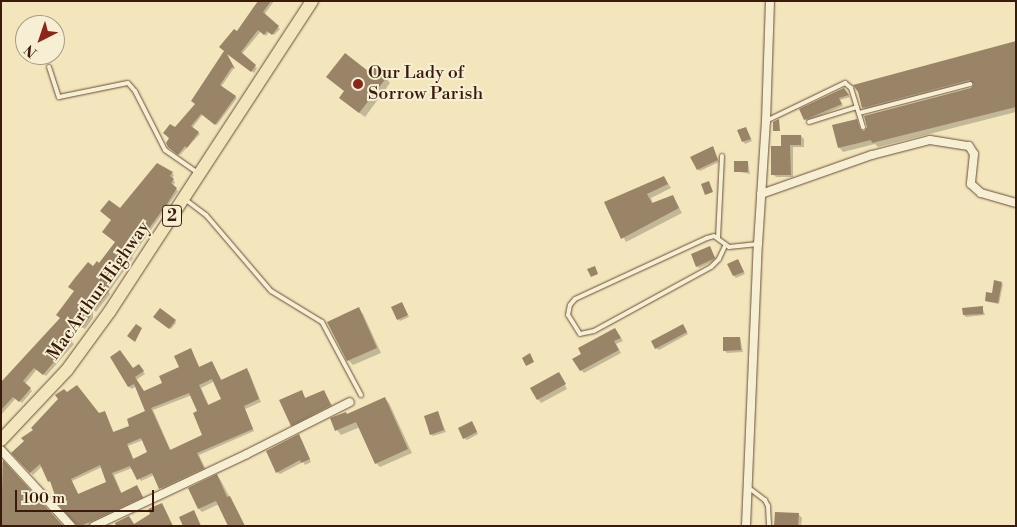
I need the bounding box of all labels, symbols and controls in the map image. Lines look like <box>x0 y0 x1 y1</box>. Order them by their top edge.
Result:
north arrow <box>15 15 65 65</box>
text: N <box>21 40 41 61</box>
place label: Our Lady of Sorrow Parish <box>368 63 483 106</box>
marker: Our Lady of Sorrow Parish <box>352 78 364 90</box>
road number: 2 <box>162 202 182 230</box>
street label: MacArthur Highway <box>43 217 155 365</box>
scale bar <box>18 480 156 512</box>
text: 100 m <box>23 489 65 508</box>

